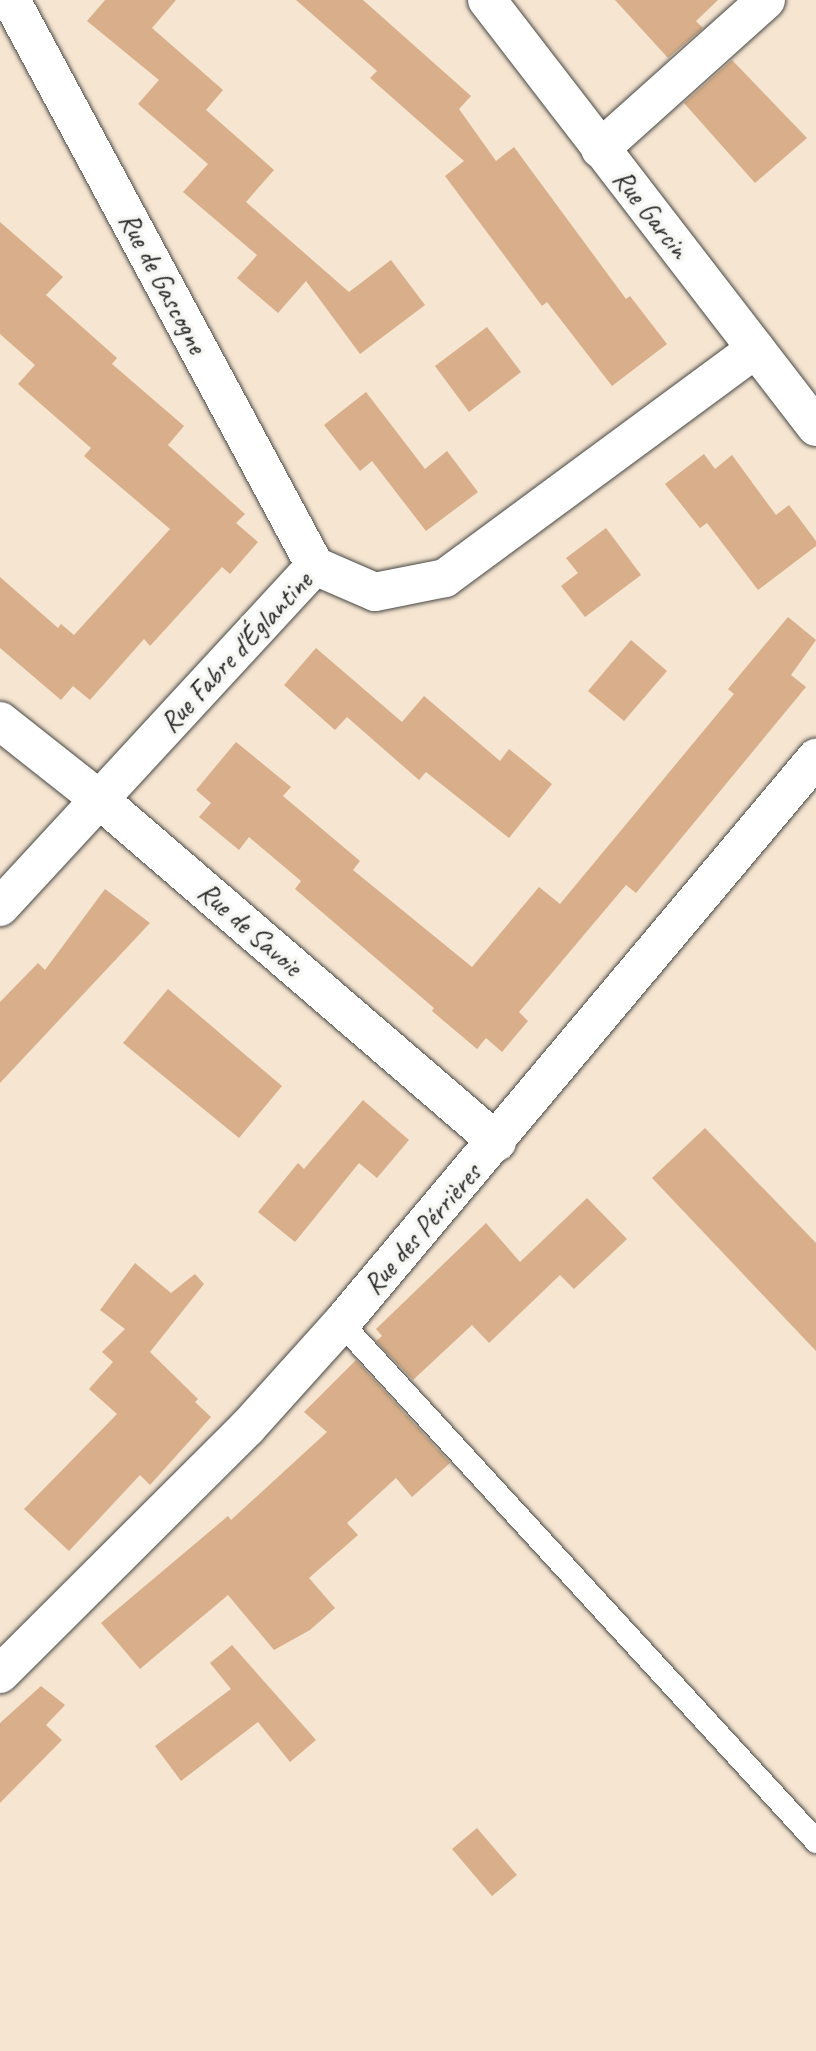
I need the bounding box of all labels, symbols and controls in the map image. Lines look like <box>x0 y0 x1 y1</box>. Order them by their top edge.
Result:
street label: Rue Garcin <box>606 163 696 265</box>
street label: Rue de Gascogne <box>112 207 214 359</box>
street label: Rue Fabre d'Églantine <box>153 564 319 740</box>
street label: Rue de Savoie <box>192 875 308 983</box>
street label: Rue des Pérrières <box>356 1157 488 1301</box>

